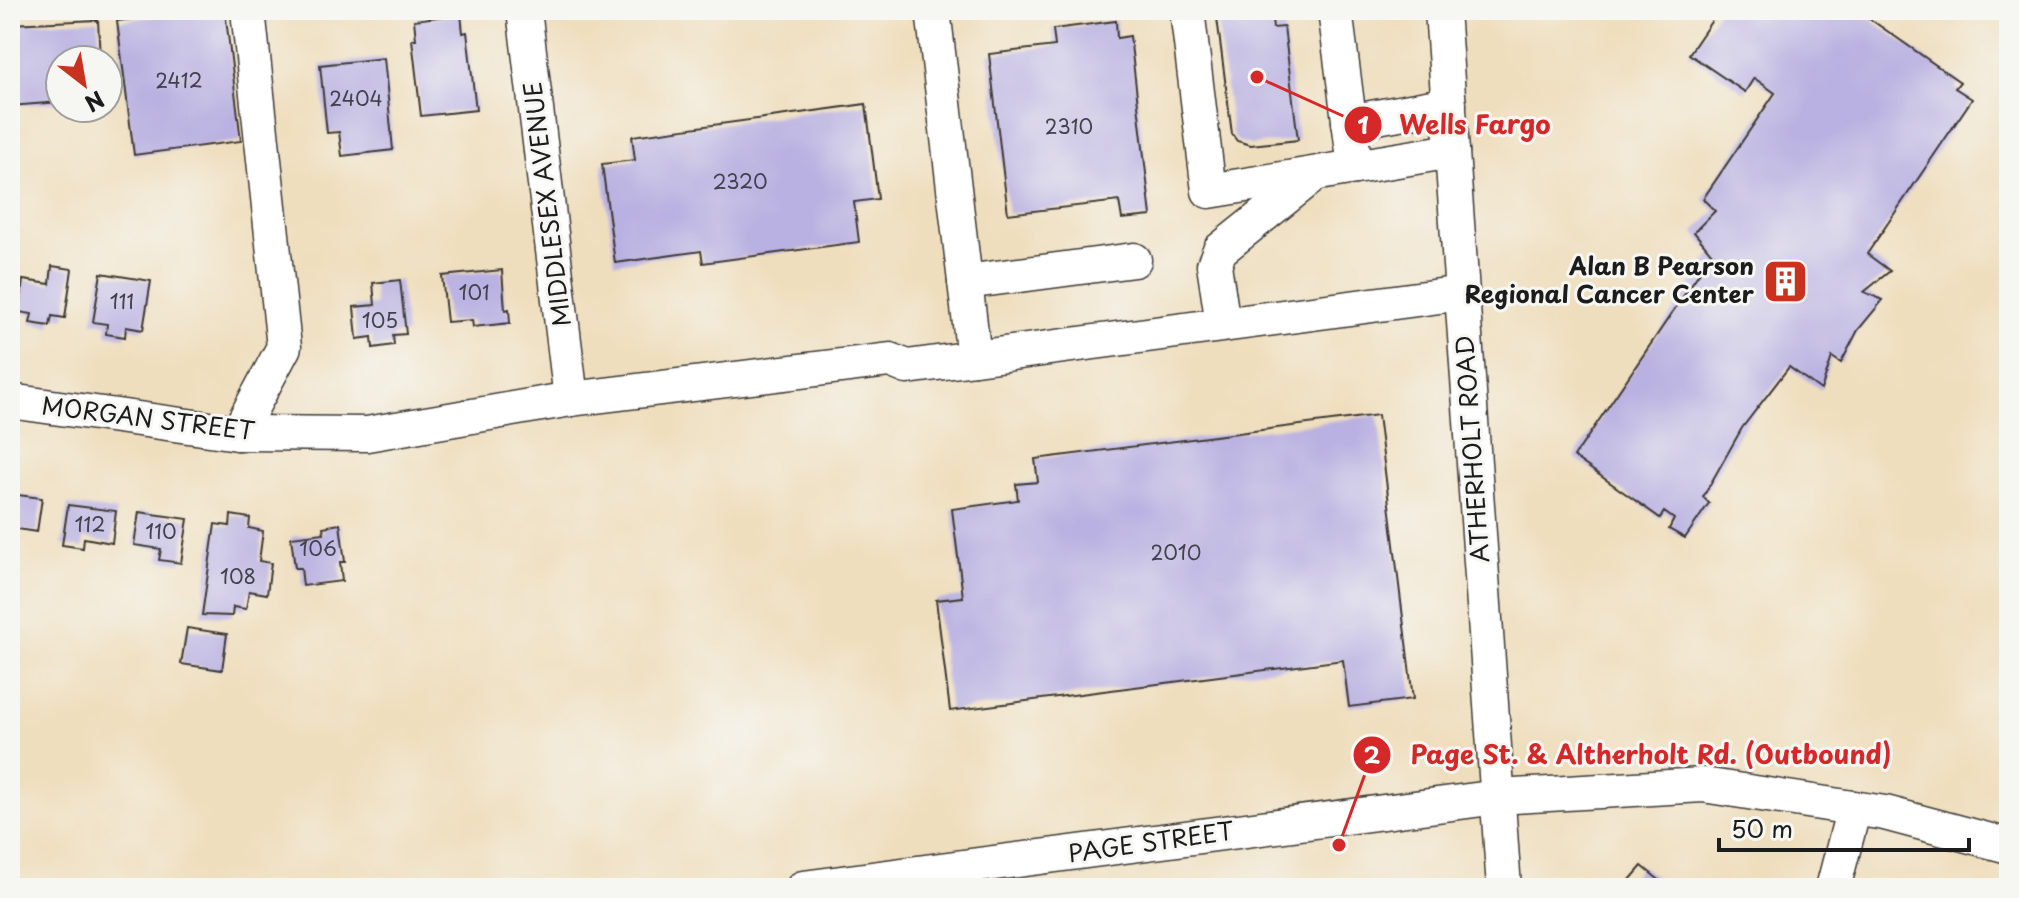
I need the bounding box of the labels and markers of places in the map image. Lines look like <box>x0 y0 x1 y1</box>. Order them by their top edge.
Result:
callout: Wells Fargo <box>1343 100 1568 150</box>
place label: Alan B Pearson Regional Cancer Center <box>1464 247 1755 311</box>
building icon: Alan B Pearson Regional Cancer Center <box>1761 257 1809 305</box>
callout: Page St. & Altherholt Rd. (Outbound) <box>1352 730 1909 780</box>

